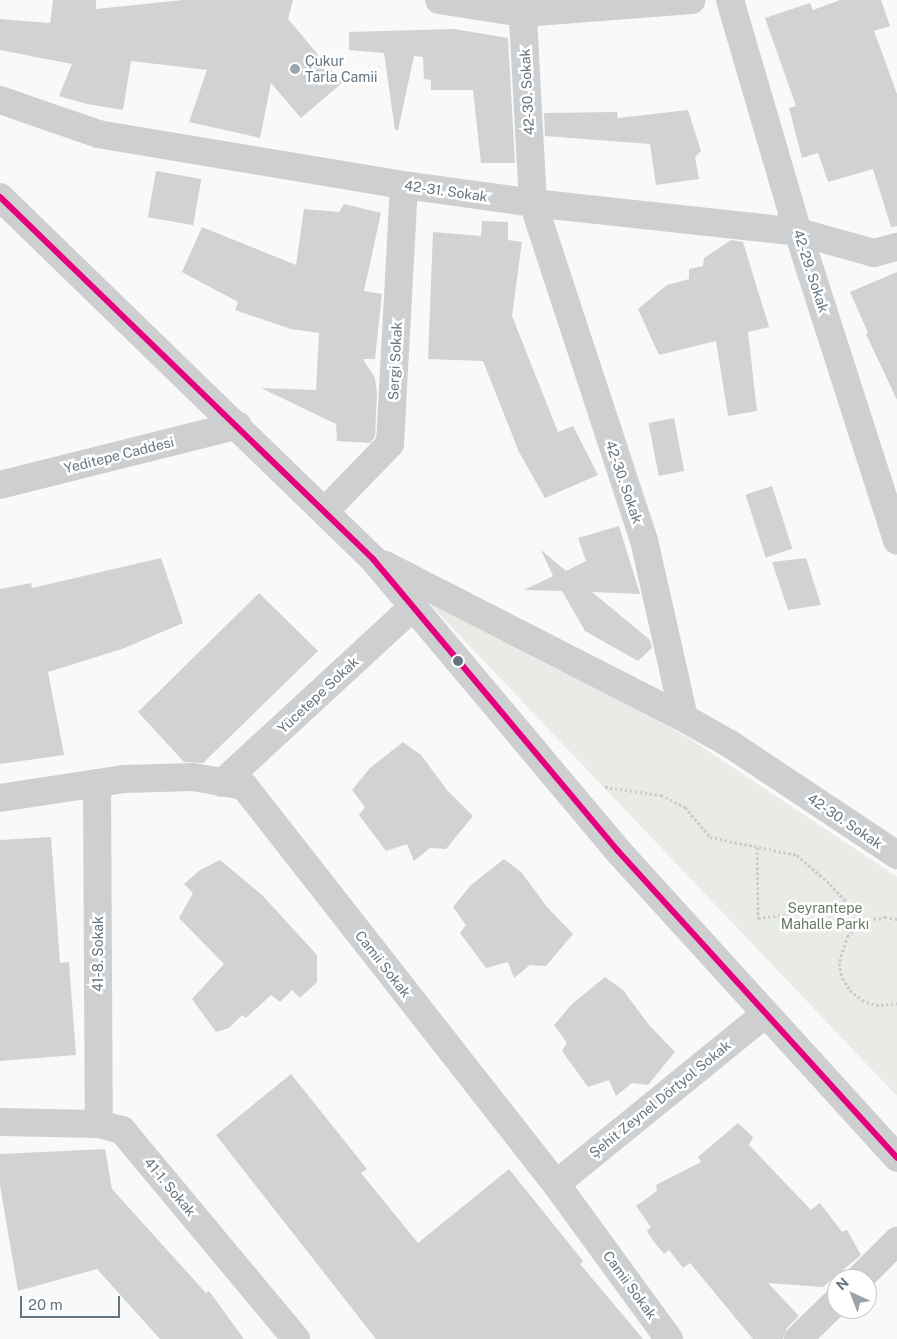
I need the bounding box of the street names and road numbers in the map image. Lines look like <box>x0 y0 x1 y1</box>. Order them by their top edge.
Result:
street label: 42-30. Sokak <box>516 48 538 136</box>
street label: 42-31. Sokak <box>403 177 489 205</box>
street label: 42-29. Sokak <box>790 227 832 315</box>
street label: Sergi Sokak <box>385 321 405 401</box>
street label: Yeditepe Caddesi <box>62 433 176 477</box>
street label: 42-30. Sokak <box>602 438 646 526</box>
street label: Yücetepe Sokak <box>274 653 362 737</box>
street label: 42-30. Sokak <box>804 790 886 852</box>
street label: 41-8. Sokak <box>90 916 106 992</box>
street label: Camii Sokak <box>352 927 414 1001</box>
street label: Şehit Zeynel Dörtyol Sokak <box>586 1037 734 1161</box>
street label: 41-1. Sokak <box>141 1154 199 1220</box>
street label: Camii Sokak <box>600 1248 660 1322</box>

